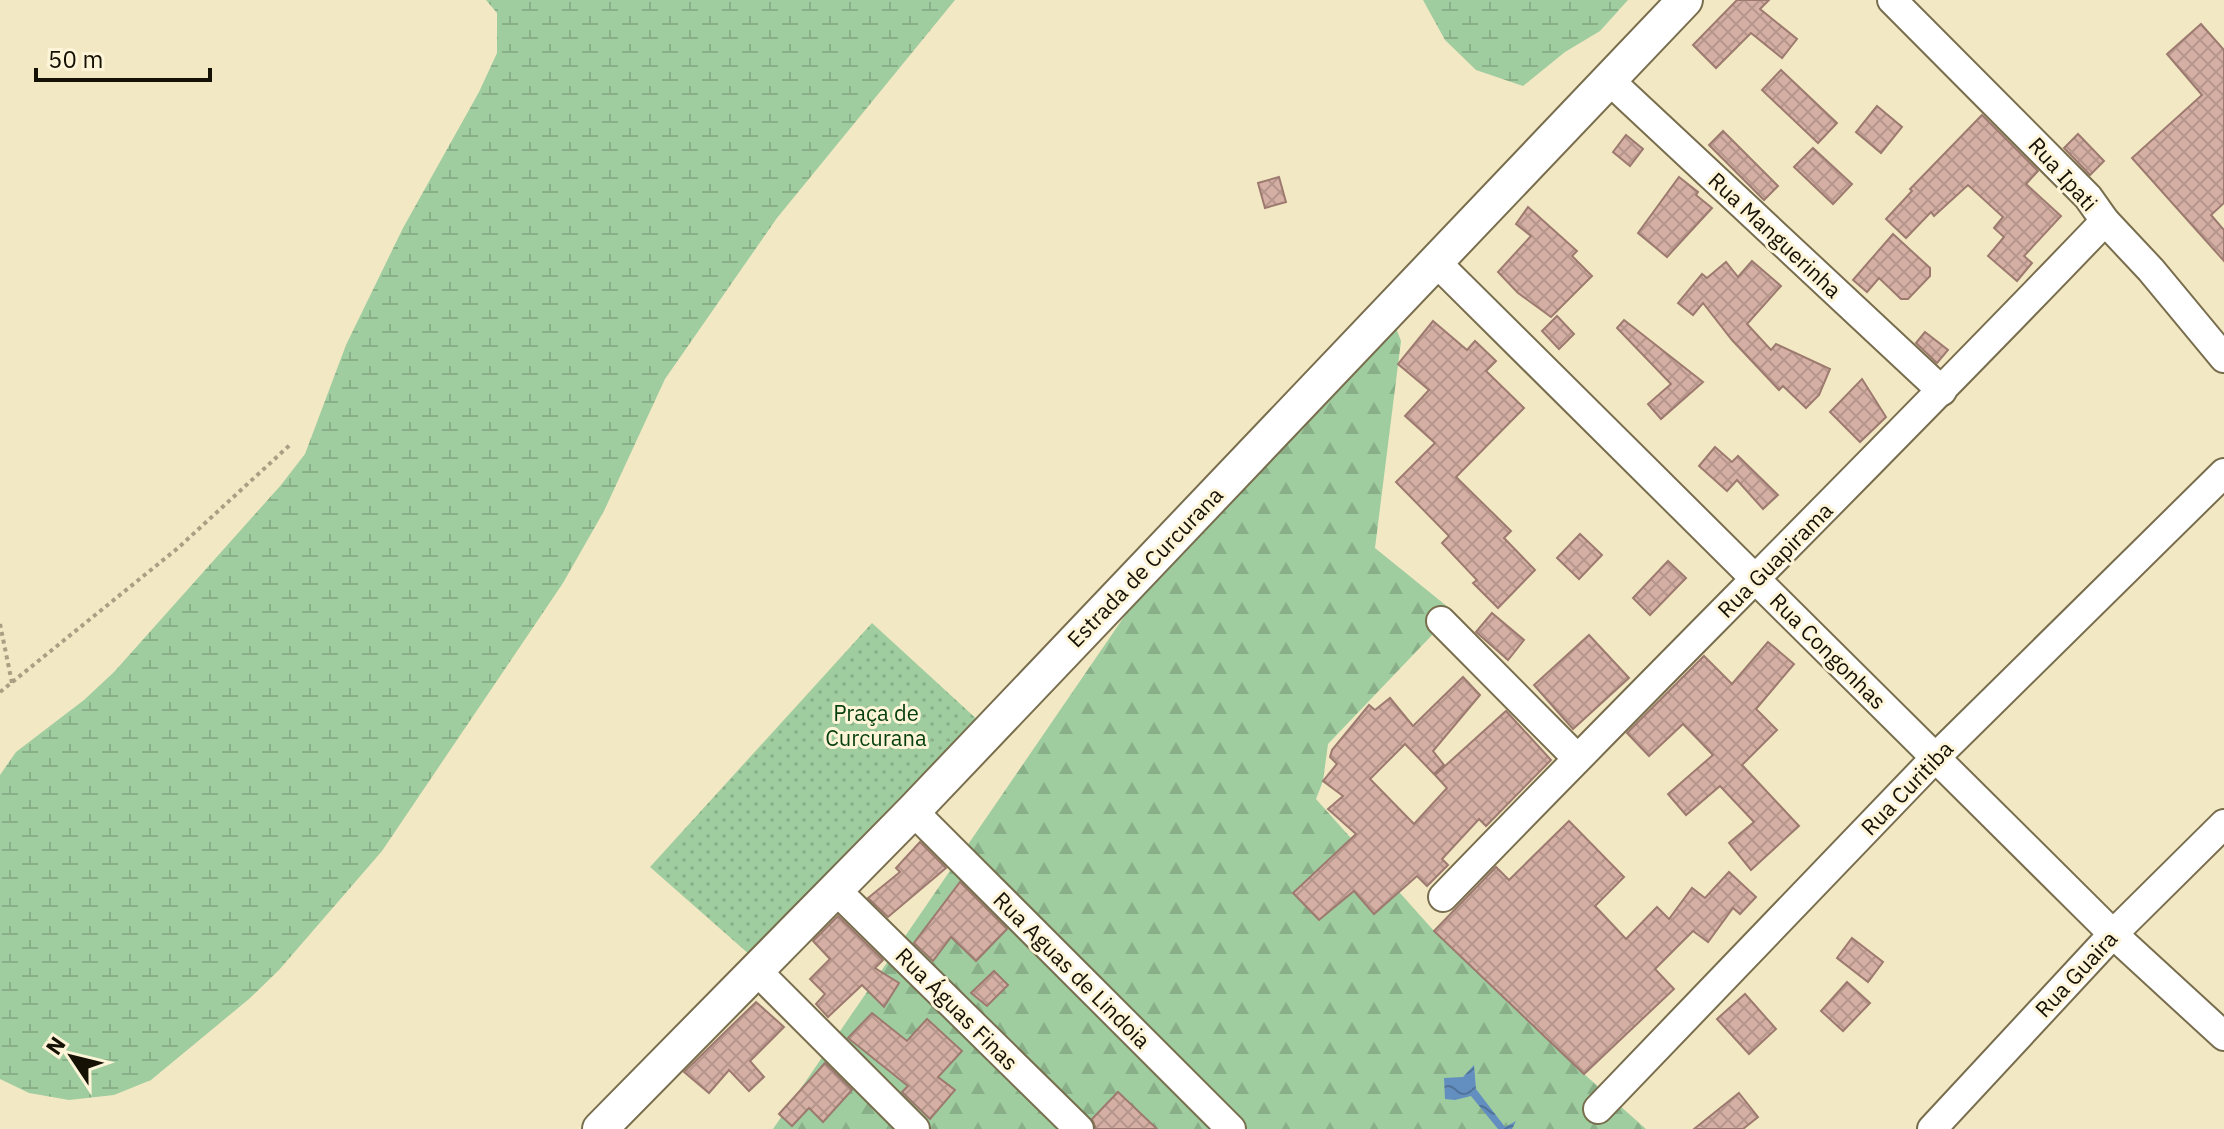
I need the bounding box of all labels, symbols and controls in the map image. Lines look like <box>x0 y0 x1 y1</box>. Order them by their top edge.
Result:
scale bar <box>36 32 210 82</box>
text: 50 m <box>48 43 103 75</box>
street label: Rua Ipati <box>2022 131 2104 217</box>
street label: Rua Manguerinha <box>1703 165 1848 304</box>
street label: Estrada de Curcurana <box>1060 480 1229 653</box>
street label: Rua Guapirama <box>1711 495 1839 624</box>
street label: Rua Congonhas <box>1764 586 1893 715</box>
park label: Praça de Curcurana <box>825 698 927 752</box>
street label: Rua Curitiba <box>1854 734 1959 841</box>
street label: Rua Aguas de Lindoia <box>988 885 1157 1055</box>
street label: Rua Guaira <box>2028 924 2123 1023</box>
street label: Rua Águas Finas <box>890 941 1025 1076</box>
north arrow <box>32 1017 112 1097</box>
text: N <box>39 1030 72 1060</box>

